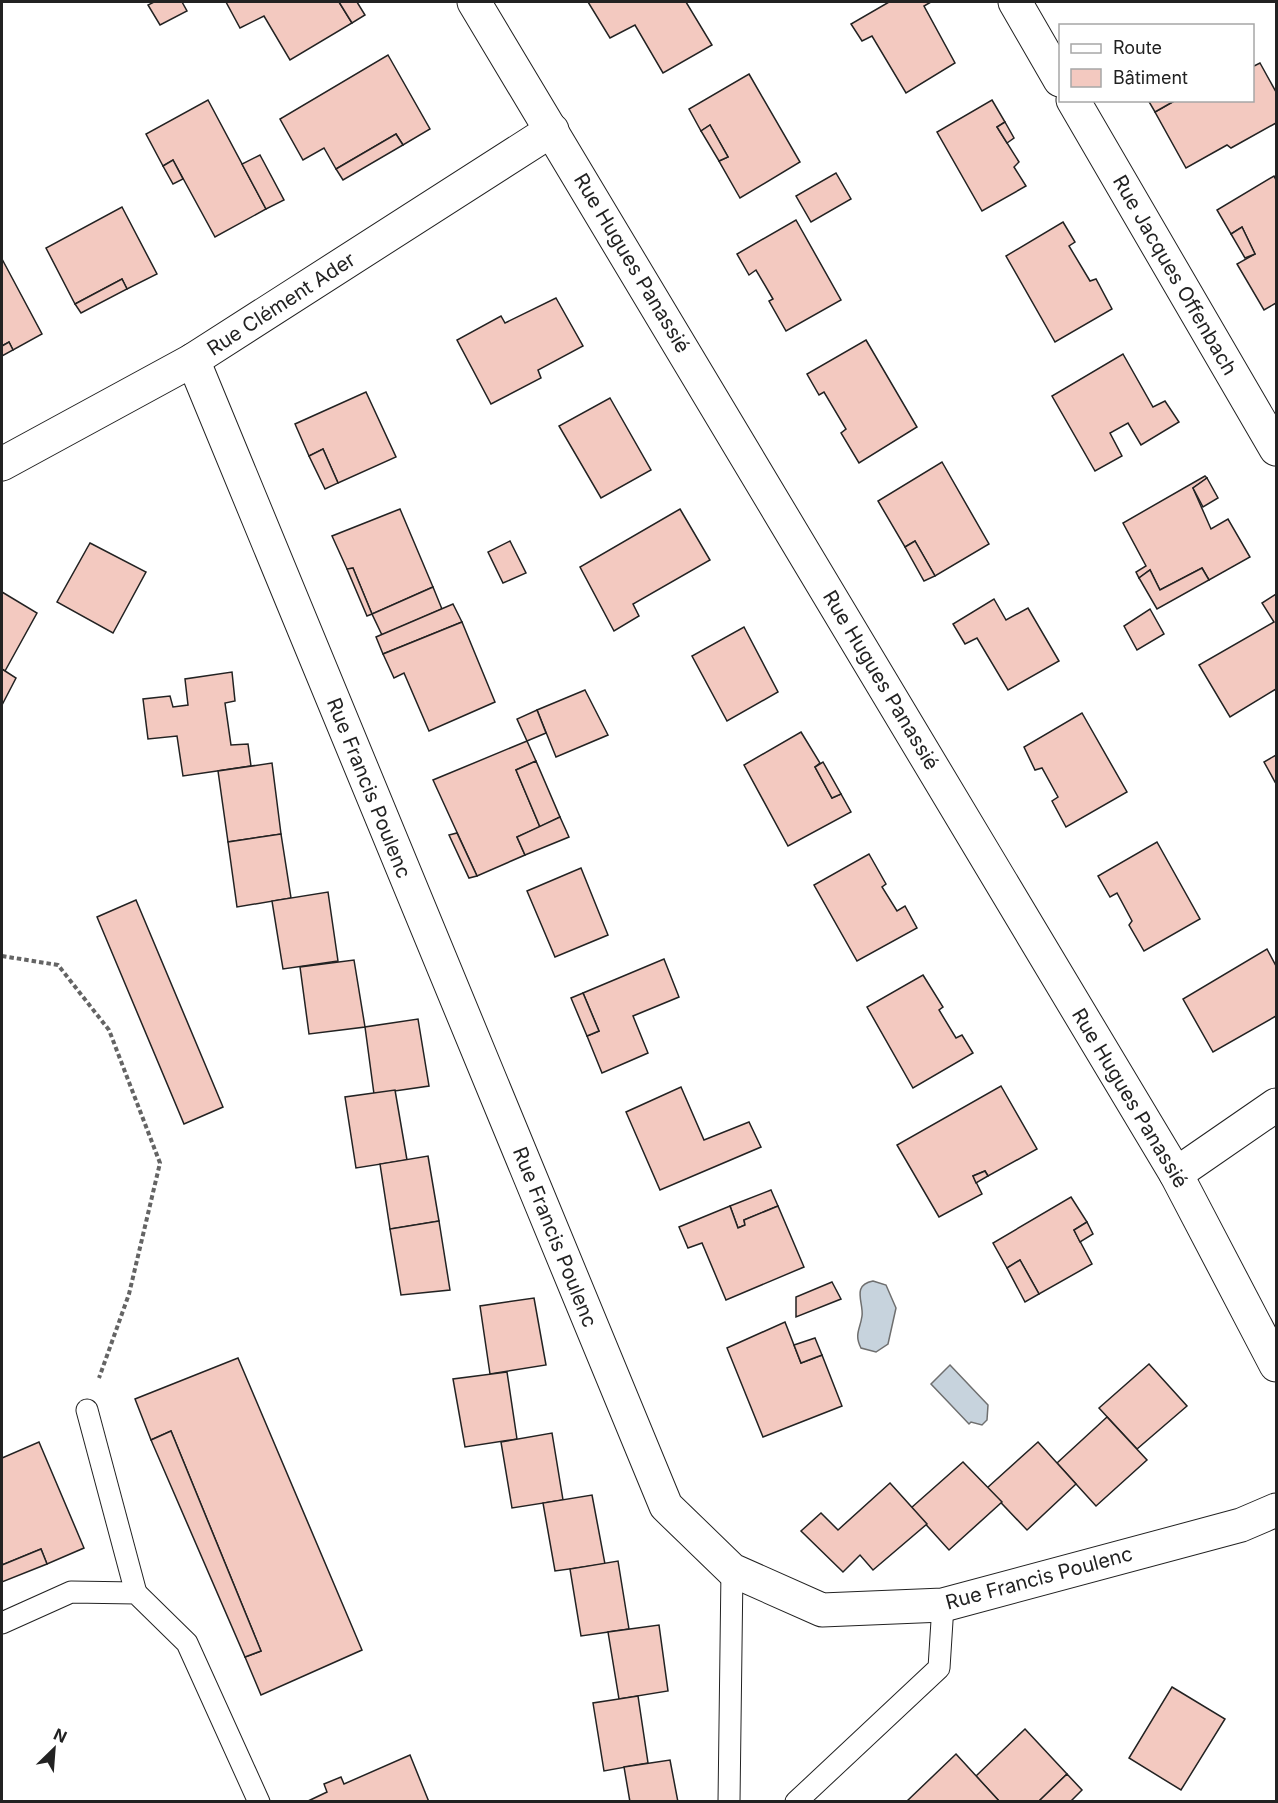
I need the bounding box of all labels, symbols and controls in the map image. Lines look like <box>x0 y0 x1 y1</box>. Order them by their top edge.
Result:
legend <box>1059 24 1254 102</box>
text: Route <box>1113 37 1162 58</box>
text: Bâtiment <box>1113 67 1188 88</box>
street label: Rue Hugues Panassié <box>569 169 695 357</box>
street label: Rue Jacques Offenbach <box>1108 171 1242 379</box>
street label: Rue Clément Ader <box>203 247 360 361</box>
street label: Rue Hugues Panassié <box>818 586 944 774</box>
street label: Rue Francis Poulenc <box>322 694 416 882</box>
street label: Rue Hugues Panassié <box>1067 1004 1193 1192</box>
street label: Rue Francis Poulenc <box>508 1143 602 1331</box>
street label: Rue Francis Poulenc <box>943 1542 1135 1614</box>
north arrow <box>24 1719 84 1779</box>
text: N <box>51 1724 70 1747</box>

